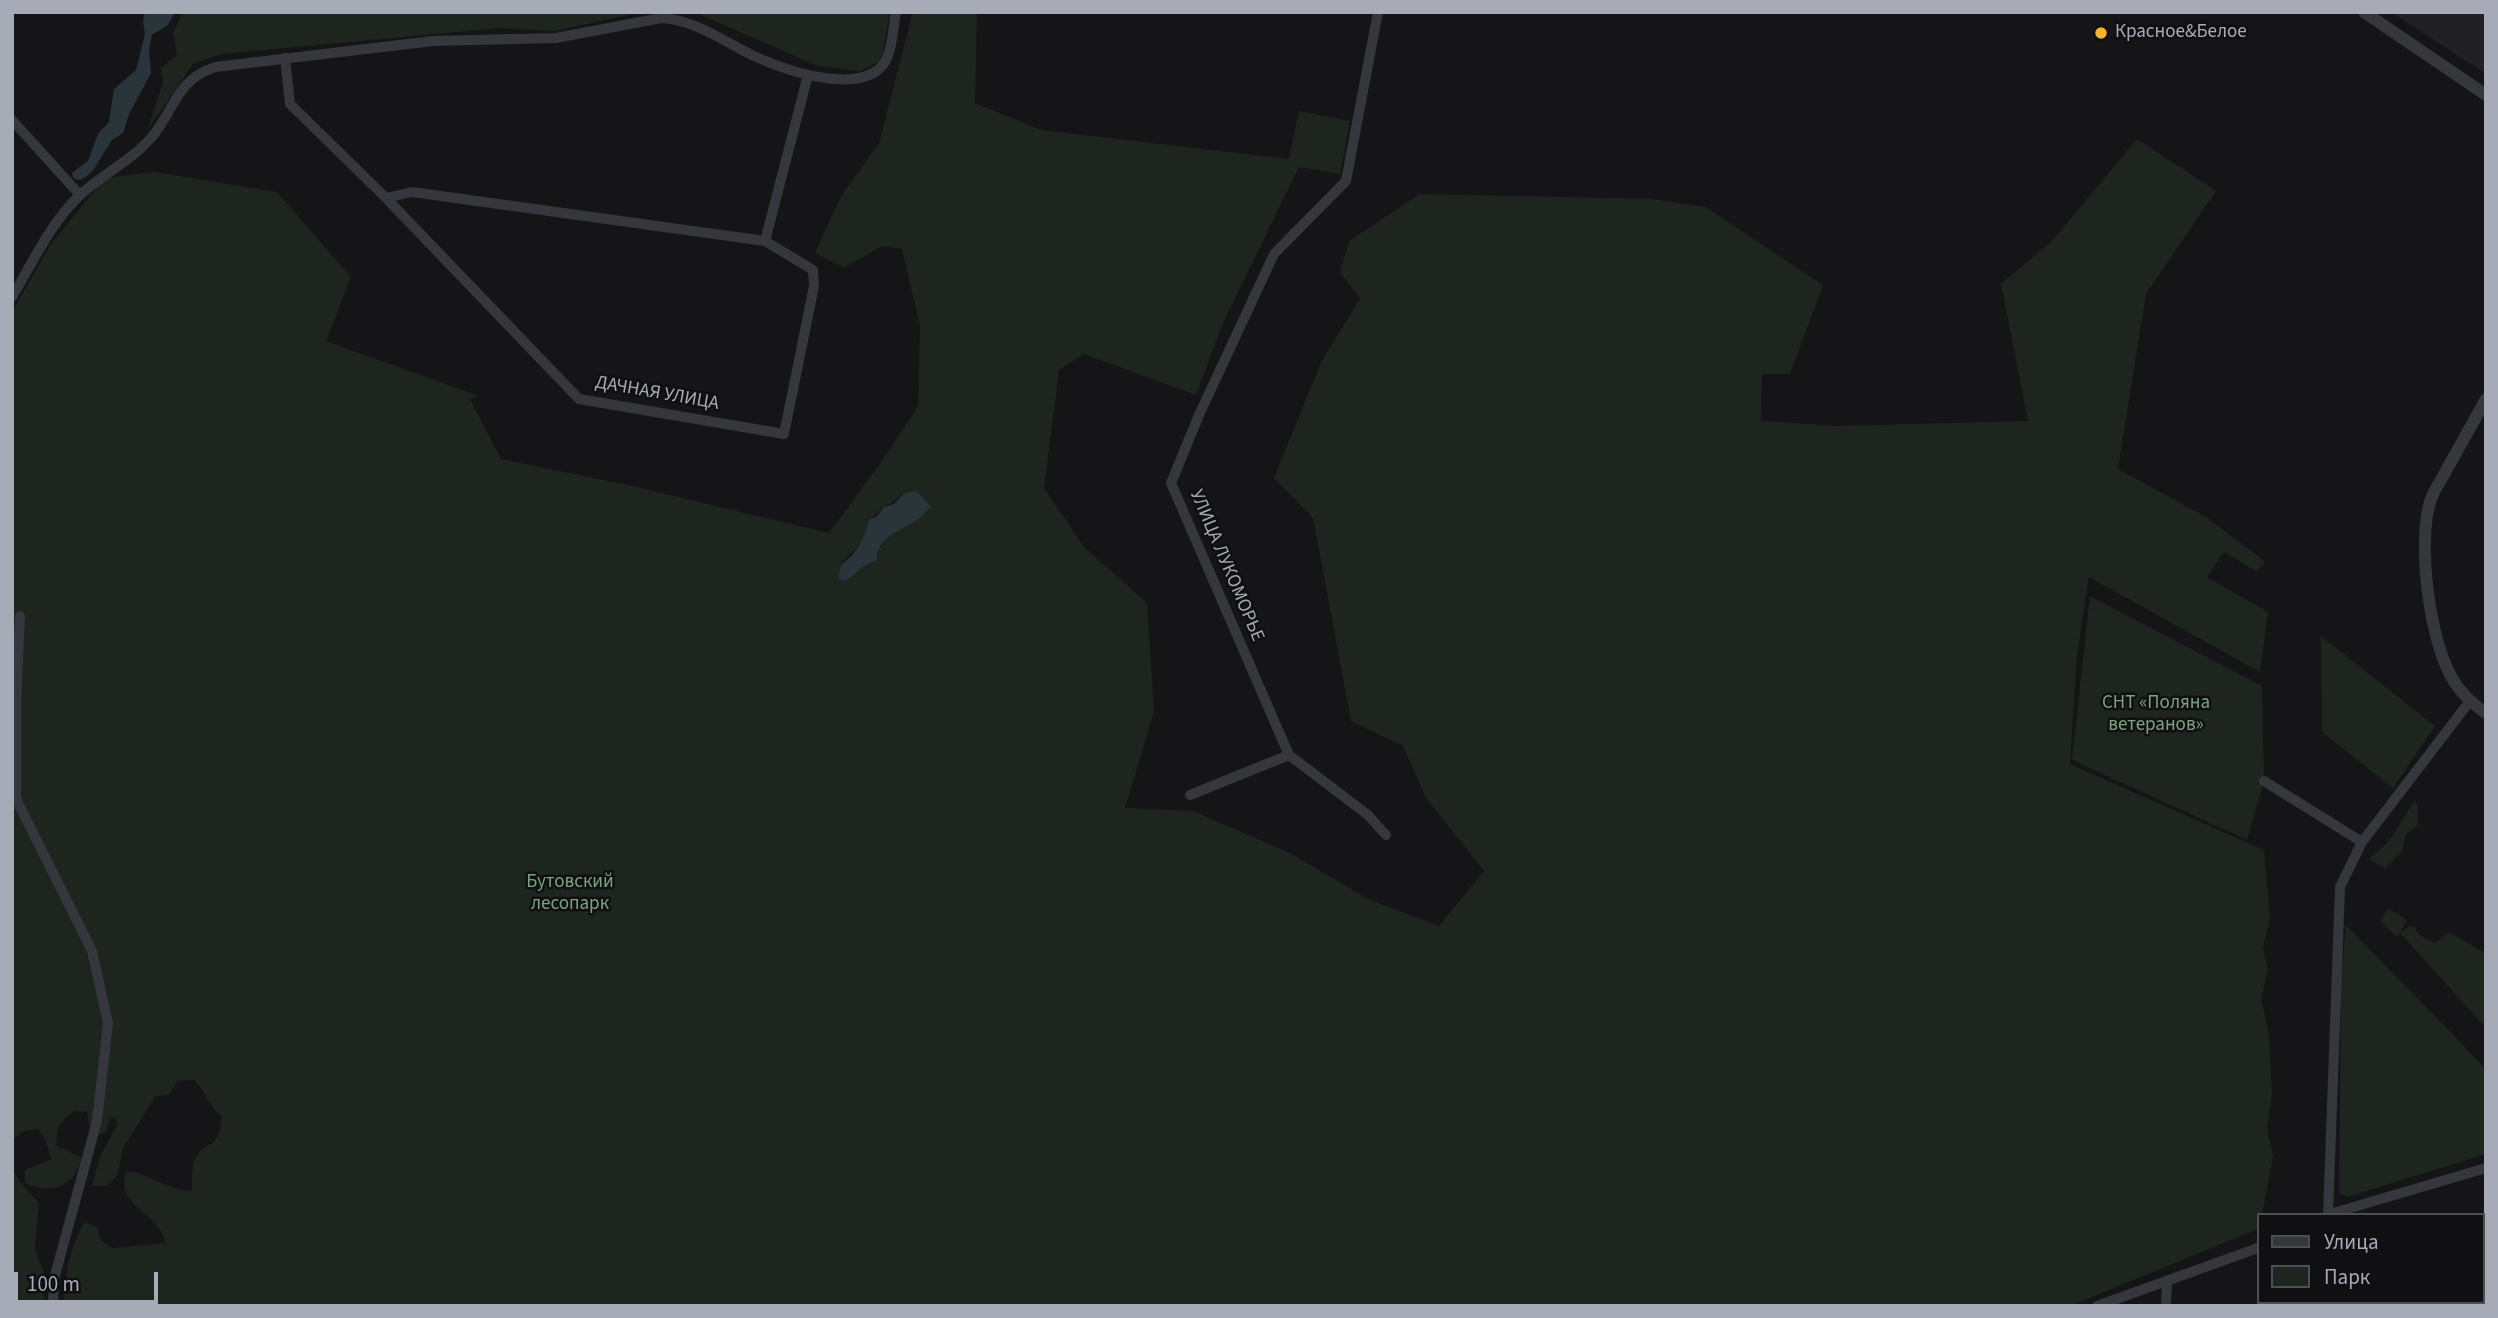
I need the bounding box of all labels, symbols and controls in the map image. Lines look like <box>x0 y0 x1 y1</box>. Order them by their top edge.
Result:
place label: Красное&Белое <box>2115 22 2247 44</box>
marker: Красное&Белое <box>2093 25 2109 41</box>
street label: ДАЧНАЯ УЛИЦА <box>593 372 721 416</box>
street label: УЛИЦА ЛУКОМОРЬЕ <box>1184 487 1268 645</box>
park label: СНТ «Поляна ветеранов» <box>2102 693 2210 737</box>
park label: Бутовский лесопарк <box>526 872 614 916</box>
legend <box>2256 1213 2484 1304</box>
text: Улица <box>2324 1227 2379 1257</box>
scale bar <box>18 1258 161 1302</box>
text: Парк <box>2324 1262 2370 1292</box>
text: 100 m <box>27 1269 80 1299</box>

